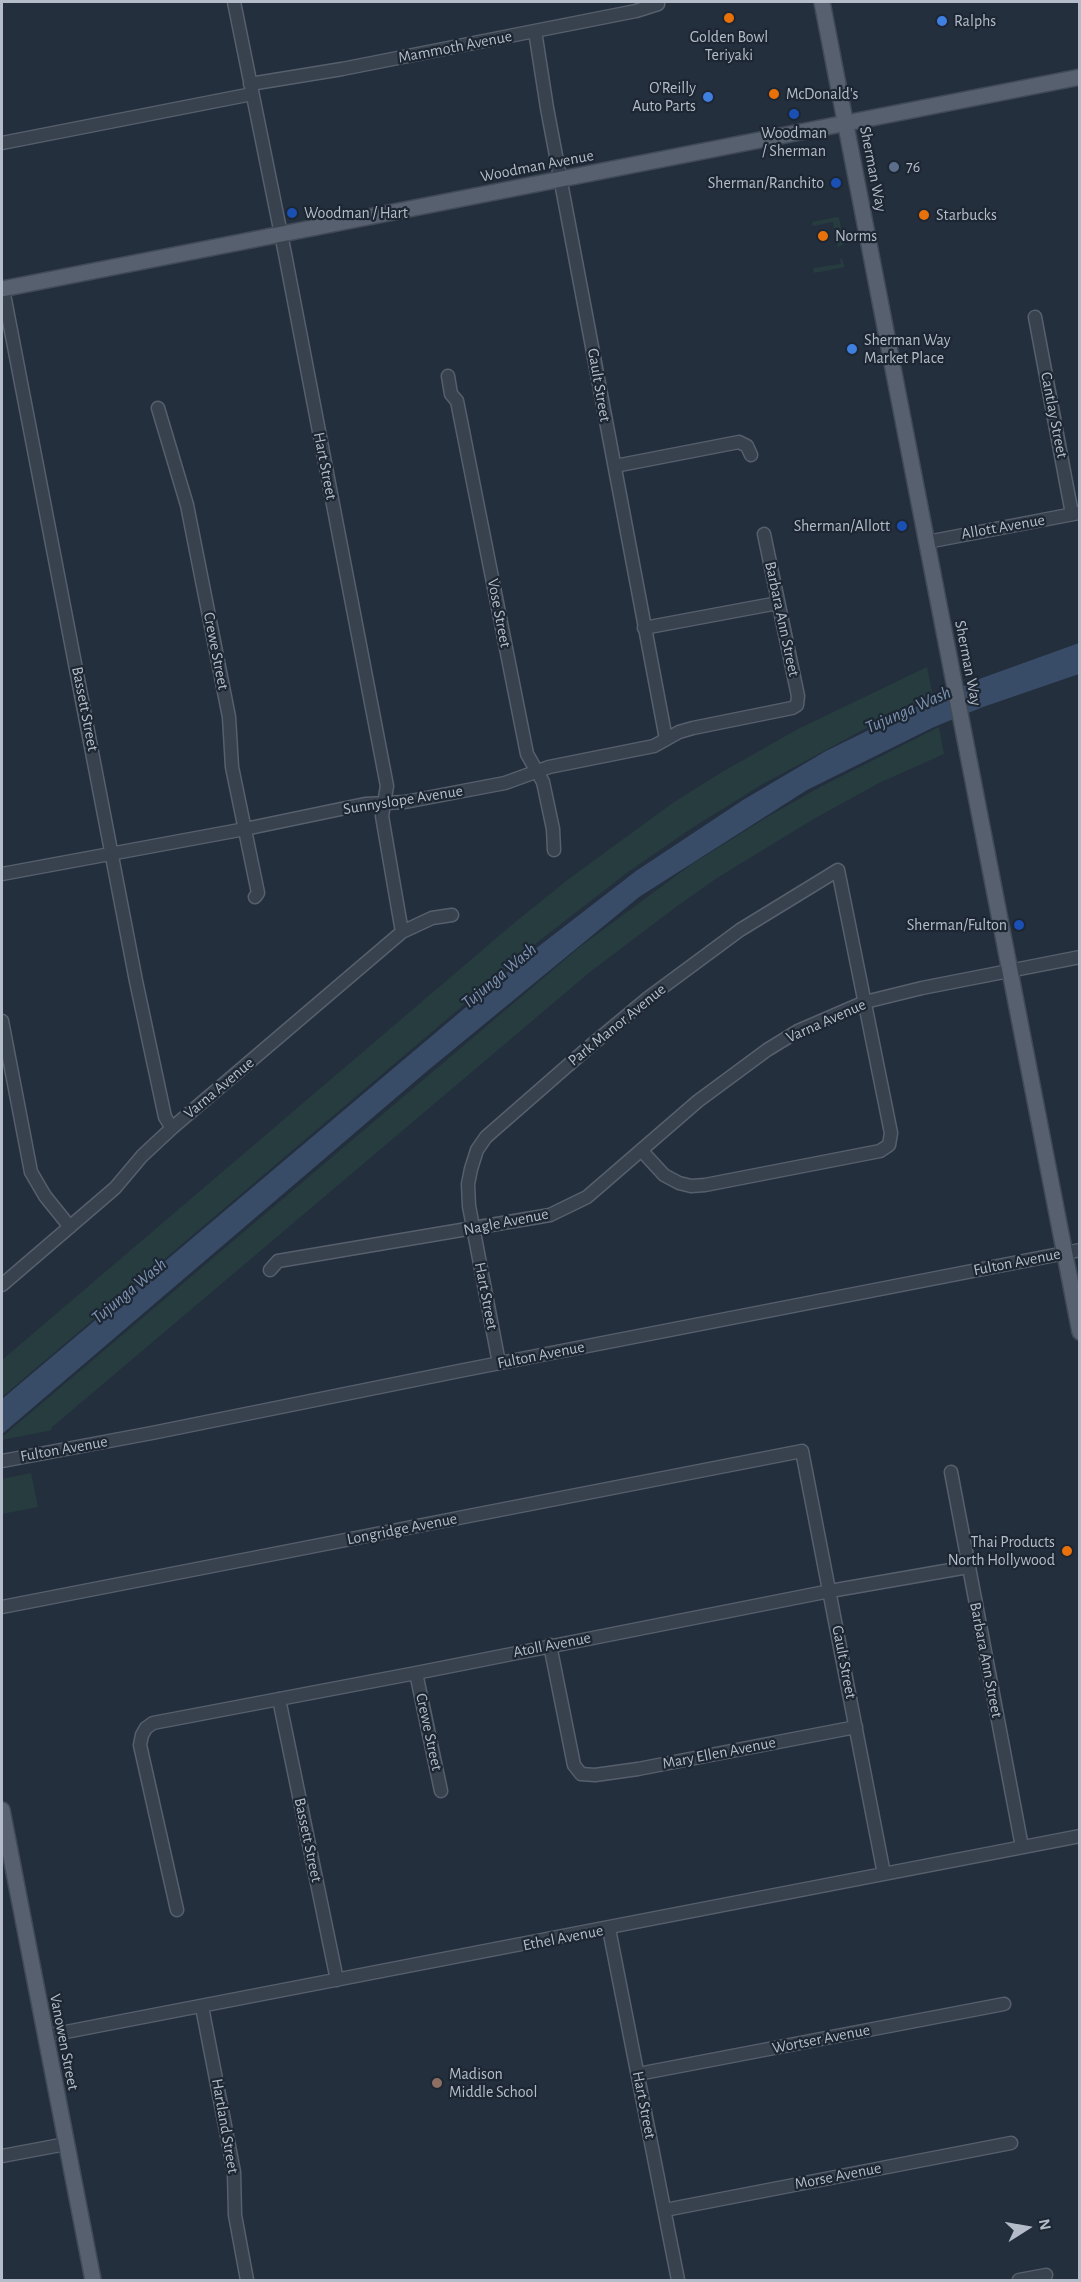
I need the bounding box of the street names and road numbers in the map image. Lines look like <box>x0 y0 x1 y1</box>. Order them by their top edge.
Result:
street label: Mammoth Avenue <box>396 27 514 67</box>
street label: Sherman Way <box>855 125 891 213</box>
street label: Woodman Avenue <box>479 146 595 186</box>
street label: Gault Street <box>583 347 615 423</box>
street label: Cantlay Street <box>1036 370 1072 460</box>
street label: Hart Street <box>309 431 341 501</box>
street label: Allott Avenue <box>960 510 1046 544</box>
street label: Barbara Ann Street <box>760 560 804 678</box>
street label: Vose Street <box>483 577 515 649</box>
street label: Crewe Street <box>199 611 233 691</box>
street label: Sherman Way <box>950 619 986 707</box>
street label: Bassett Street <box>67 665 103 753</box>
street label: Sunnyslope Avenue <box>342 781 464 819</box>
street label: Park Manor Avenue <box>564 980 670 1070</box>
street label: Varna Avenue <box>783 995 869 1047</box>
street label: Varna Avenue <box>180 1053 258 1123</box>
street label: Nagle Avenue <box>462 1204 550 1240</box>
street label: Fulton Avenue <box>972 1244 1062 1280</box>
street label: Hart Street <box>470 1261 502 1331</box>
street label: Fulton Avenue <box>496 1337 586 1373</box>
street label: Fulton Avenue <box>19 1432 109 1466</box>
street label: Longridge Avenue <box>345 1509 459 1549</box>
street label: Barbara Ann Street <box>965 1601 1007 1719</box>
street label: Gault Street <box>827 1624 861 1700</box>
street label: Atoll Avenue <box>511 1628 593 1662</box>
street label: Crewe Street <box>411 1691 447 1773</box>
street label: Mary Ellen Avenue <box>661 1733 777 1773</box>
street label: Bassett Street <box>290 1796 326 1884</box>
street label: Ethel Avenue <box>521 1921 605 1955</box>
street label: Vanowen Street <box>45 1992 83 2092</box>
street label: Wortser Avenue <box>770 2020 872 2058</box>
street label: Hart Street <box>628 2070 660 2140</box>
street label: Hartland Street <box>207 2077 243 2175</box>
street label: Morse Avenue <box>793 2158 883 2194</box>

